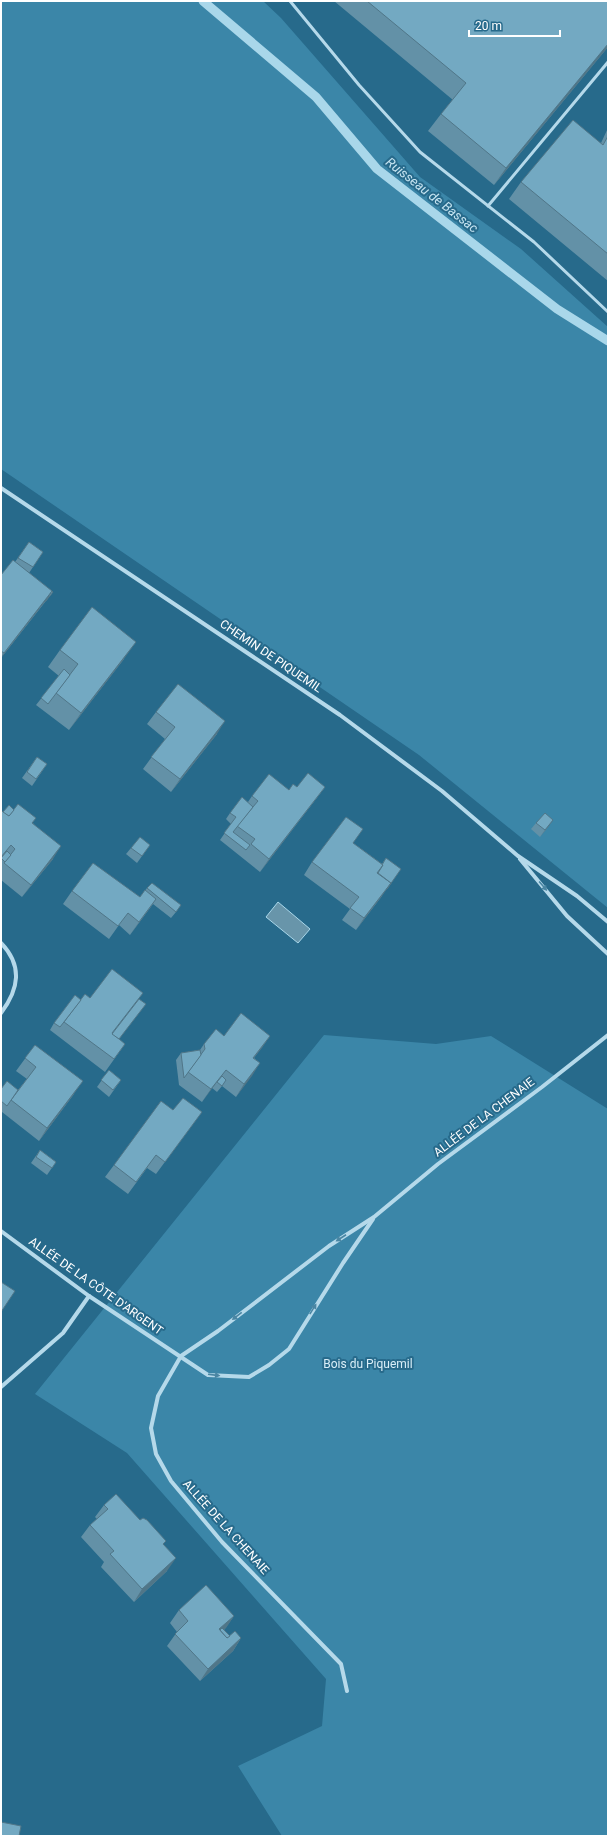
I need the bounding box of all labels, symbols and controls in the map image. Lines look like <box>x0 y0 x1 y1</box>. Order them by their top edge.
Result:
scale bar <box>469 12 560 38</box>
text: 20 m <box>475 19 502 33</box>
water label: Ruisseau de Bassac <box>383 154 481 236</box>
street label: CHEMIN DE PIQUEMIL <box>217 617 325 696</box>
one-way arrow <box>538 880 547 891</box>
street label: ALLÉE DE LA CHENAIE <box>430 1074 537 1159</box>
street label: ALLÉE DE LA CÔTE D'ARGENT <box>26 1233 166 1338</box>
one-way arrow <box>336 1234 346 1242</box>
one-way arrow <box>310 1303 317 1315</box>
one-way arrow <box>232 1312 243 1321</box>
park label: Bois du Piquemil <box>323 1357 413 1371</box>
one-way arrow <box>208 1372 220 1378</box>
street label: ALLÉE DE LA CHENAIE <box>180 1476 273 1577</box>

